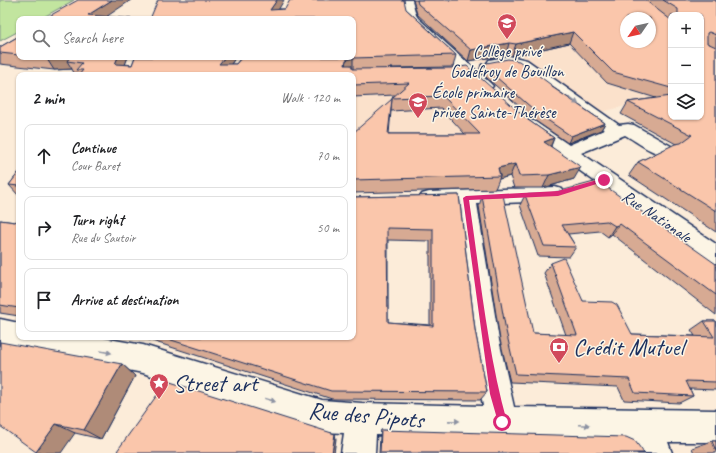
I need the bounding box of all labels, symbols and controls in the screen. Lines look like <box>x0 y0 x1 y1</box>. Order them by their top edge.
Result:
school or university icon: Collège privé Godefroy de Bouillon <box>496 12 518 40</box>
north arrow <box>620 12 656 48</box>
map controls <box>668 12 704 120</box>
button: + <box>668 12 704 48</box>
search box <box>16 16 356 60</box>
icon: search <box>30 27 52 49</box>
text: Search here <box>62 29 123 48</box>
place label: Collège privé Godefroy de Bouillon <box>450 41 565 82</box>
button: − <box>668 48 704 84</box>
place label: École primaire privée Sainte-Thérèse <box>432 81 557 123</box>
button: layers <box>668 84 704 120</box>
text: 2 min <box>32 88 65 109</box>
text: Walk · 120 m <box>281 90 340 106</box>
school or university icon: École primaire privée Sainte-Thérèse <box>407 91 429 119</box>
one-way arrow <box>568 97 579 105</box>
text: Continue <box>71 139 116 158</box>
icon: ahead <box>33 145 55 167</box>
text: 70 m <box>317 148 339 164</box>
text: Cour Baret <box>71 158 120 174</box>
route end <box>595 171 613 189</box>
street label: Rue Nationale <box>618 186 697 248</box>
text: Turn right <box>71 211 124 230</box>
icon: right <box>33 217 55 239</box>
text: 50 m <box>317 220 339 236</box>
text: Rue du Sautoir <box>71 230 136 246</box>
icon: arrive <box>33 289 55 311</box>
text: Arrive at destination <box>71 291 178 310</box>
place label: Crédit Mutuel <box>573 332 687 362</box>
bank icon: Crédit Mutuel <box>548 336 570 364</box>
one-way arrow <box>99 349 112 355</box>
place label: Street art <box>173 368 260 398</box>
place icon: Street art <box>148 372 170 400</box>
street label: Rue des Pipots <box>307 395 427 435</box>
one-way arrow <box>265 398 277 404</box>
route start <box>493 413 511 431</box>
one-way arrow <box>448 418 460 425</box>
one-way arrow <box>578 421 590 428</box>

